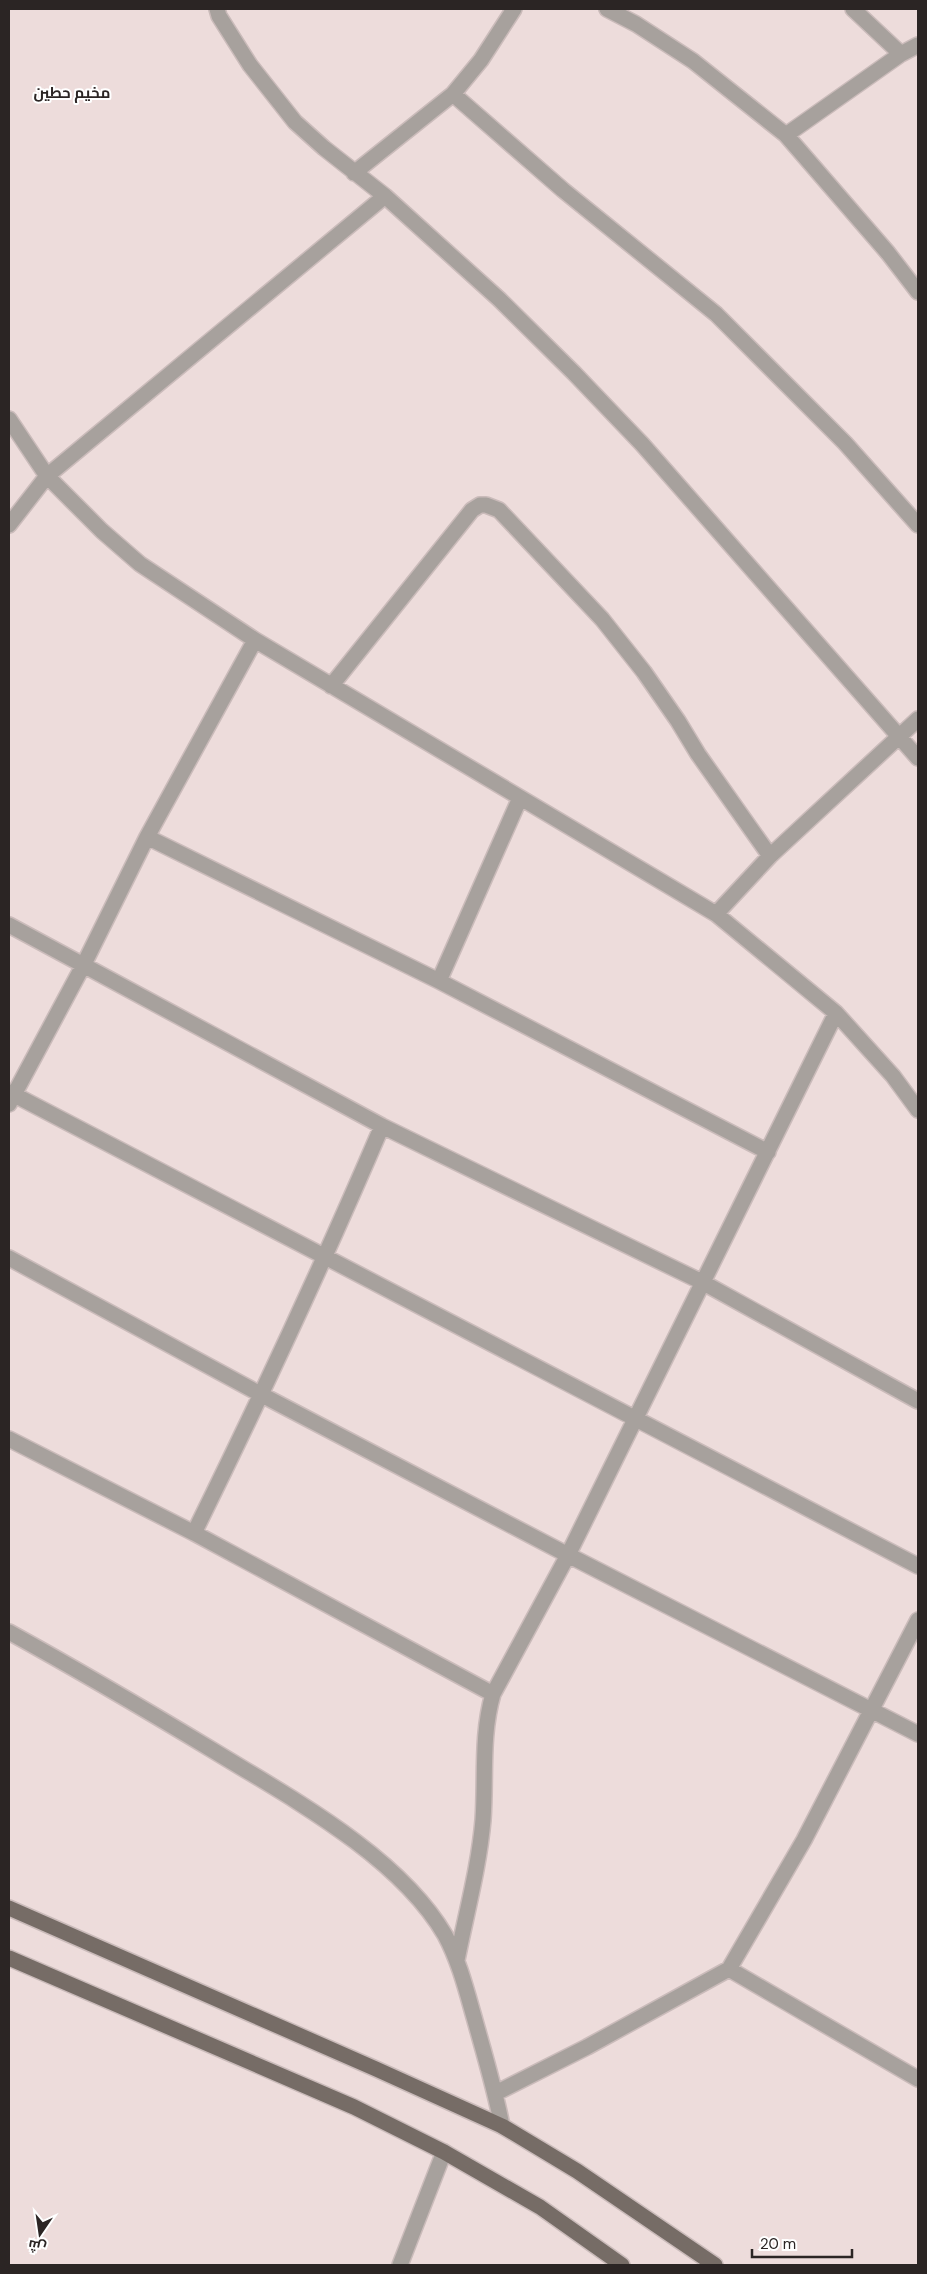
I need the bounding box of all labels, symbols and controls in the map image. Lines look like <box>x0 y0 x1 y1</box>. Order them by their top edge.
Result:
district label: مخيم حطين <box>34 83 110 103</box>
north arrow <box>15 2209 65 2259</box>
scale bar <box>752 2226 852 2258</box>
text: 20 m <box>760 2234 796 2254</box>
text: ش <box>26 2236 48 2257</box>

